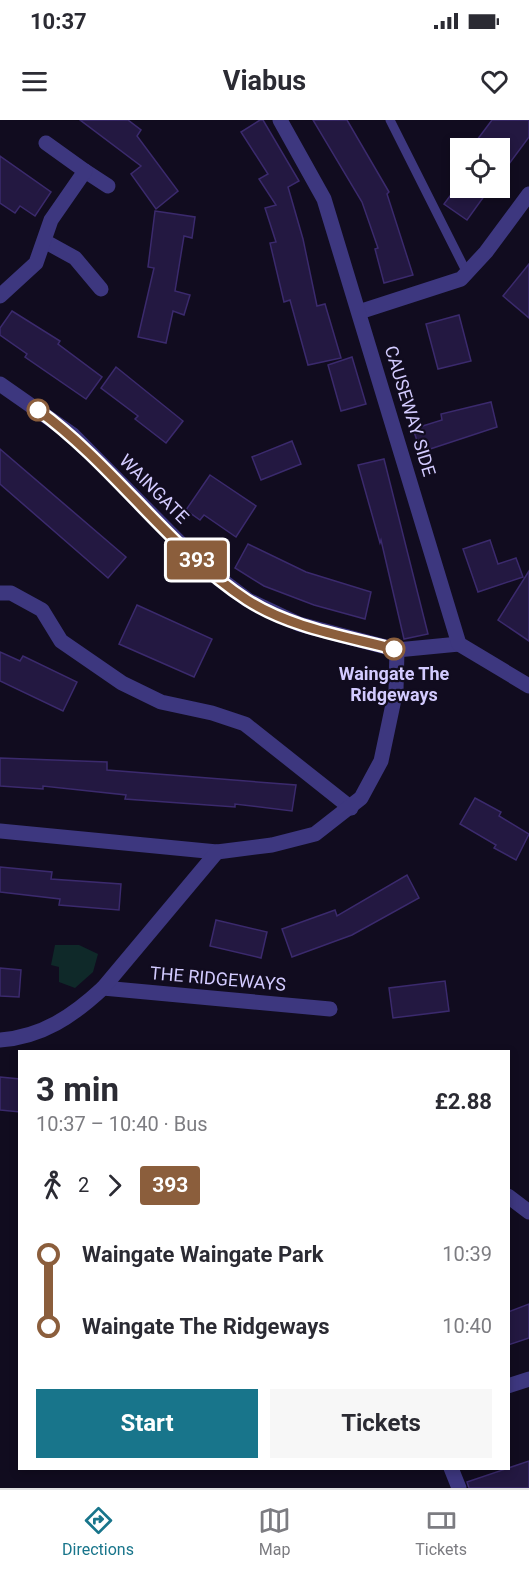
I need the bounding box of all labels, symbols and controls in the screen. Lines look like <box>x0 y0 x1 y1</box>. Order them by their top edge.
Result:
text: 10:37 <box>30 9 87 34</box>
icon: menu <box>18 65 51 98</box>
text: Viabus <box>223 65 306 97</box>
icon: heart <box>478 65 511 98</box>
map controls <box>450 138 510 198</box>
button: locate <box>450 138 510 198</box>
street label: CAUSEWAY SIDE <box>381 343 440 479</box>
unlabelled marker <box>27 399 49 421</box>
street label: WAINGATE <box>115 450 193 528</box>
line badge: 393 <box>162 540 232 580</box>
text: 393 <box>179 548 215 572</box>
marker: Waingate The Ridgeways <box>383 638 405 660</box>
place label: Waingate The Ridgeways <box>339 663 450 705</box>
street label: THE RIDGEWAYS <box>149 962 287 995</box>
text: 3 min <box>36 1070 119 1109</box>
text: £2.88 <box>435 1089 492 1114</box>
text: 10:37 – 10:40 · Bus <box>36 1112 208 1136</box>
icon: walk <box>36 1169 69 1202</box>
icon: forward <box>98 1169 131 1202</box>
text: 2 <box>78 1173 89 1197</box>
text: 393 <box>152 1173 188 1197</box>
text: Waingate Waingate Park <box>82 1242 324 1267</box>
text: 10:39 <box>442 1242 492 1266</box>
text: Waingate The Ridgeways <box>82 1314 330 1339</box>
text: 10:40 <box>442 1314 492 1338</box>
button: Start <box>36 1389 258 1458</box>
button: Tickets <box>270 1389 492 1458</box>
tab: Directions <box>62 1504 134 1559</box>
tab: Map <box>258 1504 291 1559</box>
tab: Tickets <box>415 1504 467 1559</box>

